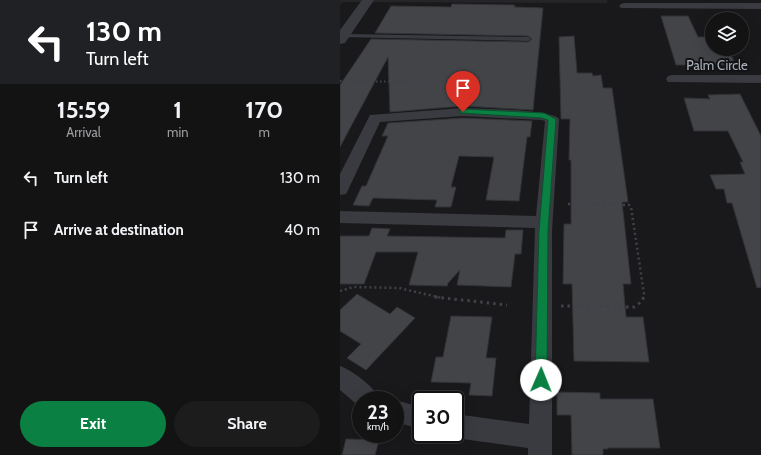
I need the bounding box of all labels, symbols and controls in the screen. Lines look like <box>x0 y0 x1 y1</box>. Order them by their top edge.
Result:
map controls <box>705 12 749 56</box>
button: layers <box>705 12 749 56</box>
text: 130 m <box>86 14 162 48</box>
icon: left <box>20 16 72 68</box>
text: Turn left <box>86 48 149 70</box>
street label: Palm Circle <box>686 57 748 73</box>
pin <box>446 71 480 112</box>
icon: arrive <box>452 77 474 99</box>
text: 15:59 <box>57 95 110 124</box>
text: 1 <box>173 95 182 124</box>
text: 170 <box>245 95 283 124</box>
text: Arrival <box>66 124 101 140</box>
text: min <box>167 124 189 140</box>
text: m <box>259 124 270 140</box>
icon: left <box>20 167 42 189</box>
text: Turn left <box>54 169 108 187</box>
text: 130 m <box>280 169 320 187</box>
icon: arrive <box>20 219 42 241</box>
text: Arrive at destination <box>54 221 184 239</box>
text: 40 m <box>284 221 320 239</box>
position arrow <box>520 359 562 401</box>
speed limit sign: 30 <box>412 391 464 443</box>
text: 23 <box>367 400 389 424</box>
button: Exit <box>20 401 166 447</box>
button: Share <box>174 401 320 447</box>
text: km/h <box>367 420 389 433</box>

